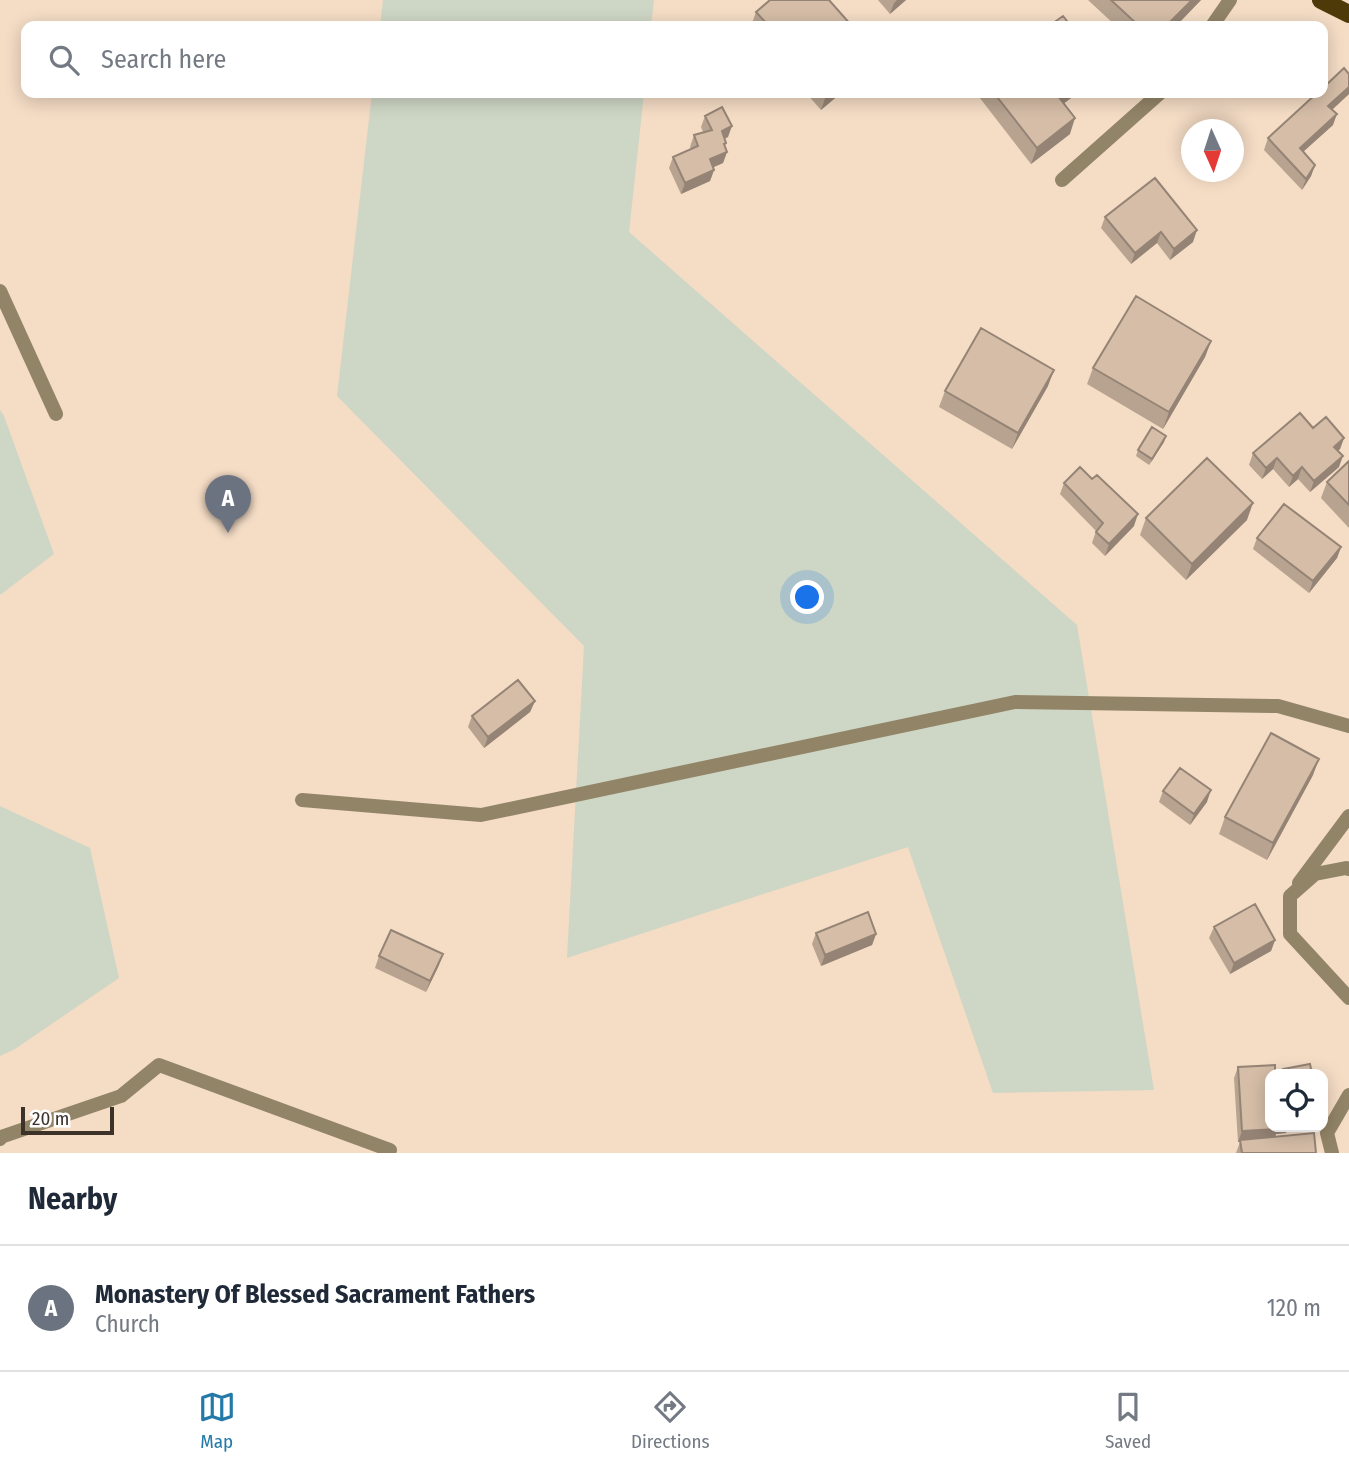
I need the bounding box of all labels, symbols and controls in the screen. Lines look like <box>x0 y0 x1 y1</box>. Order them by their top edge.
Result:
search box <box>21 21 1328 98</box>
icon: search <box>45 41 83 79</box>
text: Search here <box>101 44 226 75</box>
north arrow <box>1181 119 1244 182</box>
pin: A <box>205 475 251 533</box>
your location <box>790 580 824 614</box>
map controls <box>1265 1069 1328 1132</box>
button: locate <box>1265 1069 1328 1132</box>
scale bar <box>21 1104 114 1136</box>
text: 20 m <box>32 1107 69 1130</box>
text: Nearby <box>28 1181 117 1217</box>
text: Monastery Of Blessed Sacrament Fathers <box>95 1279 535 1310</box>
text: A <box>45 1294 57 1322</box>
text: 120 m <box>1267 1294 1321 1322</box>
text: Church <box>95 1310 160 1338</box>
tab: Map <box>198 1388 236 1453</box>
tab: Directions <box>631 1388 710 1453</box>
tab: Saved <box>1105 1388 1151 1453</box>

